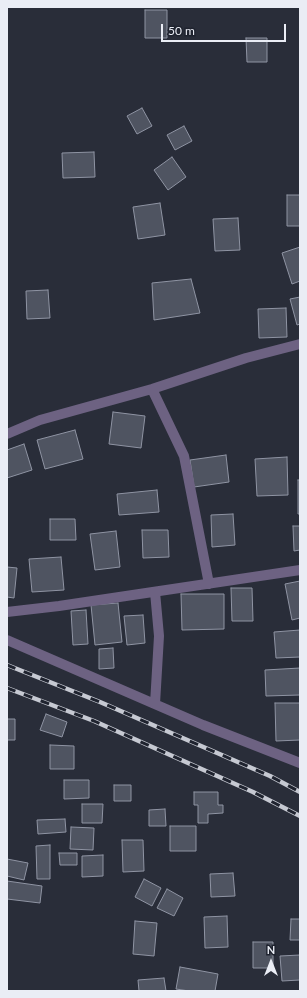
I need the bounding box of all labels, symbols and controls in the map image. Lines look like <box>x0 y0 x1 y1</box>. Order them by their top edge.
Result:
scale bar <box>163 16 288 42</box>
text: 50 m <box>168 23 195 38</box>
north arrow <box>251 942 291 982</box>
text: N <box>267 943 275 956</box>

